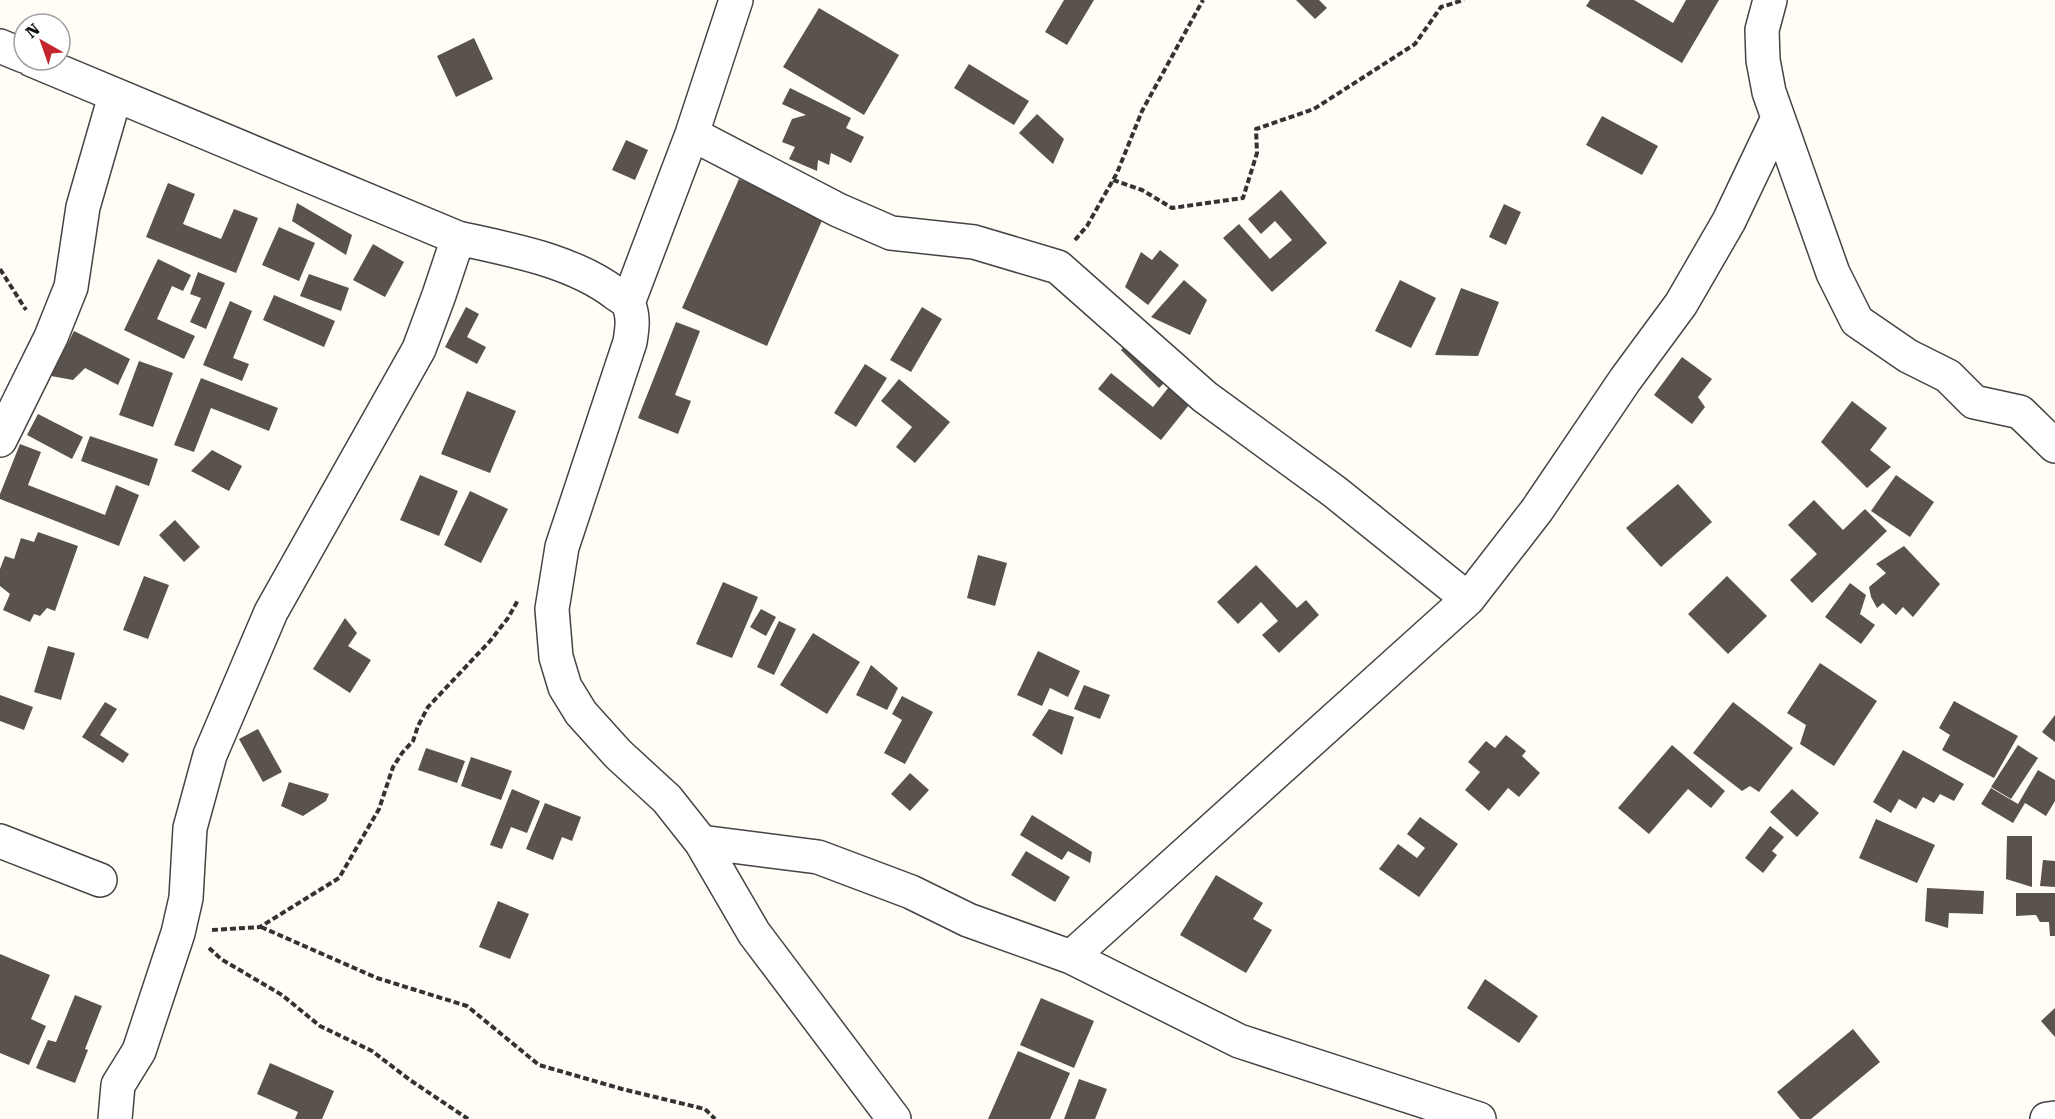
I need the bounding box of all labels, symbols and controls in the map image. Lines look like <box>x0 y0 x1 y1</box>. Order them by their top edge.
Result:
north arrow <box>12 12 72 72</box>
text: N <box>22 20 44 42</box>

